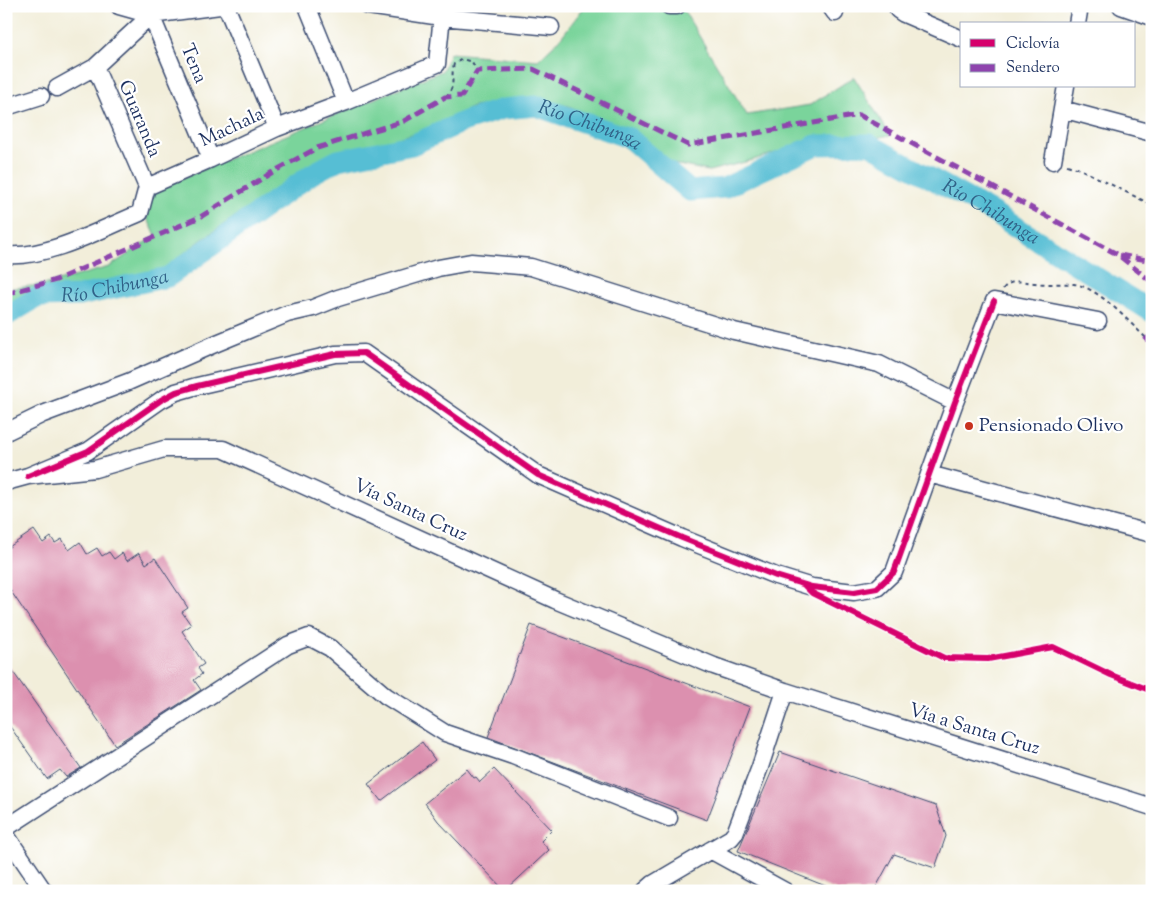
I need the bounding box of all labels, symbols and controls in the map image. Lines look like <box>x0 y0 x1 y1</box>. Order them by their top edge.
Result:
legend <box>960 22 1136 88</box>
text: Ciclovía <box>1006 34 1060 55</box>
street label: Tena <box>173 40 213 88</box>
text: Sendero <box>1006 58 1060 79</box>
street label: Guaranda <box>111 76 167 162</box>
water label: Río Chibunga <box>534 93 649 158</box>
street label: Machala <box>195 101 269 155</box>
water label: Río Chibunga <box>936 172 1045 253</box>
water label: Río Chibunga <box>61 263 171 311</box>
place label: Pensionado Olivo <box>979 413 1123 440</box>
marker: Pensionado Olivo <box>963 420 975 432</box>
street label: Vía Santa Cruz <box>348 473 472 549</box>
street label: Vía a Santa Cruz <box>905 697 1043 763</box>

